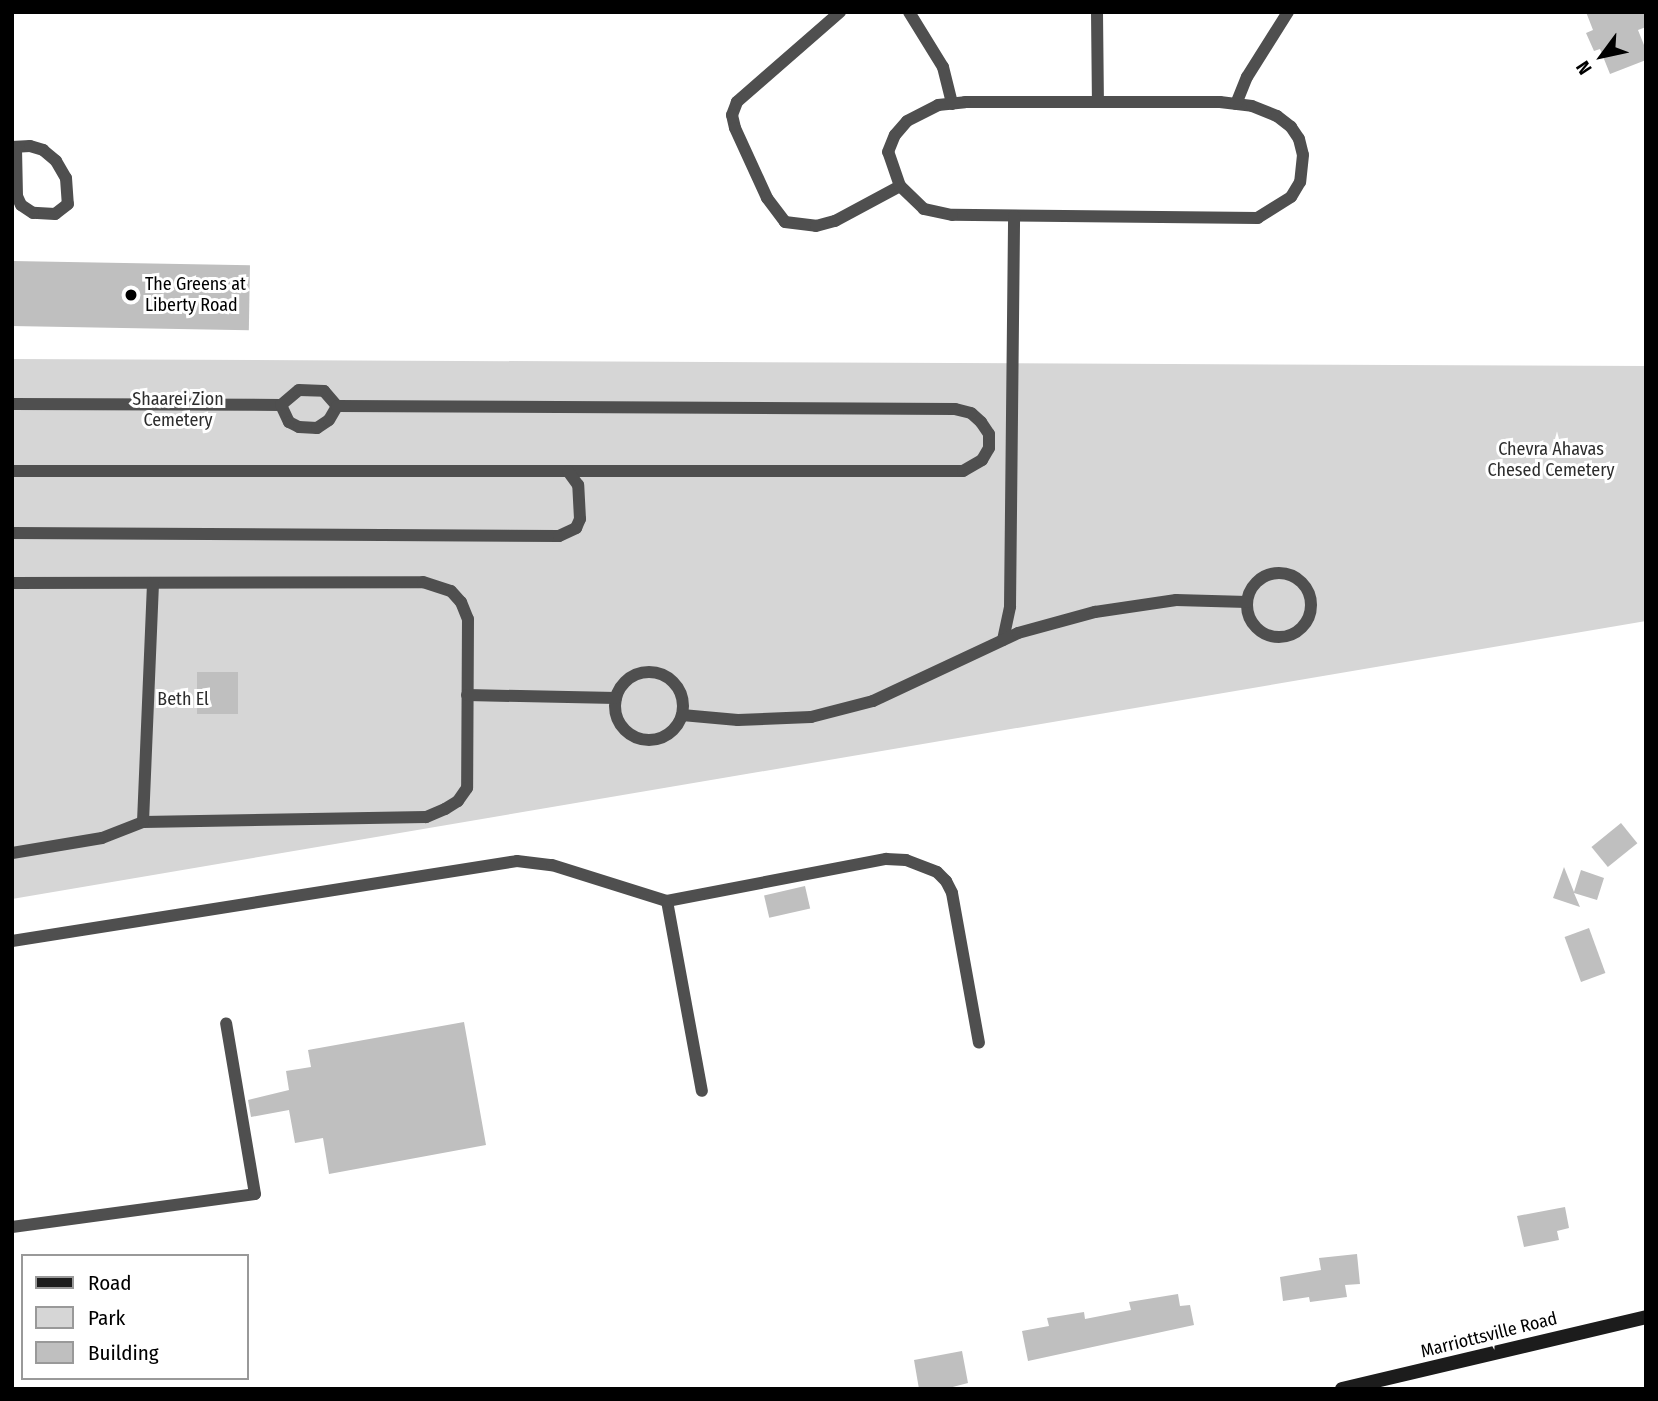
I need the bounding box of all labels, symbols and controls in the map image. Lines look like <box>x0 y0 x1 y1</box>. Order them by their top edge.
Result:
north arrow <box>1567 21 1637 91</box>
text: N <box>1571 57 1597 79</box>
place label: The Greens at Liberty Road <box>145 274 246 316</box>
marker: The Greens at Liberty Road <box>123 287 139 303</box>
park label: Shaarei Zion Cemetery <box>132 389 224 432</box>
park label: Chevra Ahavas Chesed Cemetery <box>1487 439 1615 482</box>
park label: Beth El <box>157 688 209 710</box>
legend <box>21 1254 248 1380</box>
text: Road <box>88 1270 132 1296</box>
text: Park <box>88 1305 125 1331</box>
street label: Marriottsville Road <box>1419 1308 1559 1362</box>
text: Building <box>88 1340 159 1366</box>

